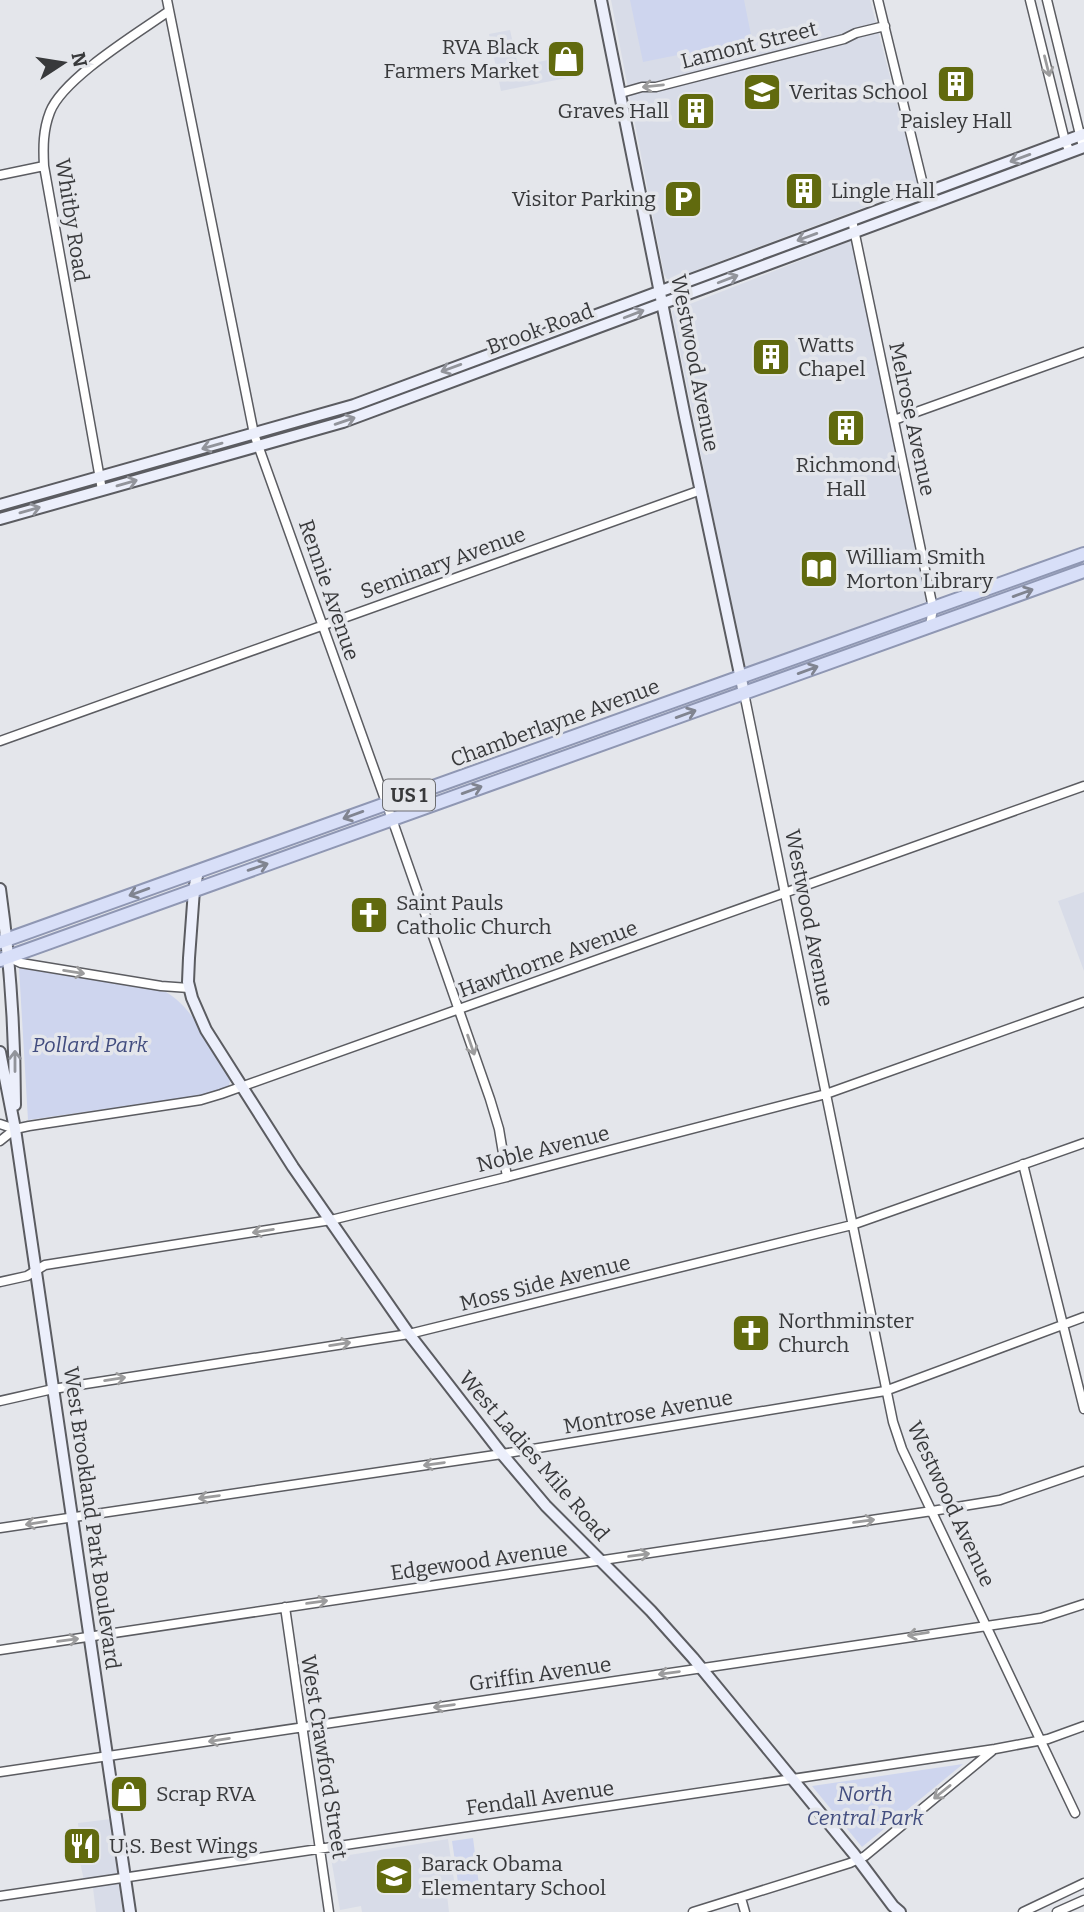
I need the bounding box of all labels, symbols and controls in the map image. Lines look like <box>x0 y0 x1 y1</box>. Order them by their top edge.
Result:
street label: Lamont Street <box>678 15 820 74</box>
north arrow <box>28 28 98 98</box>
place label: RVA Black Farmers Market <box>384 34 539 84</box>
shop icon: RVA Black Farmers Market <box>545 38 587 80</box>
text: N <box>66 50 92 69</box>
one-way arrow <box>1041 54 1054 77</box>
building icon: Paisley Hall <box>935 63 977 105</box>
school or university icon: Veritas School <box>741 71 783 113</box>
place label: Veritas School <box>789 79 928 105</box>
one-way arrow <box>642 80 665 93</box>
building icon: Graves Hall <box>675 90 717 132</box>
place label: Graves Hall <box>558 98 669 124</box>
place label: Paisley Hall <box>900 108 1012 134</box>
one-way arrow <box>1010 152 1032 165</box>
street label: Whitby Road <box>49 157 95 283</box>
building icon: Lingle Hall <box>783 170 825 212</box>
parking icon: Visitor Parking <box>662 178 704 220</box>
place label: Lingle Hall <box>831 178 935 204</box>
place label: Visitor Parking <box>512 186 656 212</box>
one-way arrow <box>796 232 818 244</box>
street label: Westwood Avenue <box>665 272 725 454</box>
one-way arrow <box>716 272 738 285</box>
street label: Brook Road <box>483 298 597 360</box>
one-way arrow <box>623 307 645 320</box>
place label: Watts Chapel <box>798 332 866 382</box>
building icon: Watts Chapel <box>750 336 792 378</box>
street label: Melrose Avenue <box>883 340 941 498</box>
one-way arrow <box>441 363 463 376</box>
building icon: Richmond Hall <box>825 407 867 449</box>
one-way arrow <box>334 414 356 426</box>
one-way arrow <box>201 440 223 453</box>
place label: Richmond Hall <box>795 452 897 502</box>
one-way arrow <box>115 476 137 489</box>
one-way arrow <box>19 503 41 516</box>
street label: Rennie Avenue <box>293 516 365 664</box>
street label: Seminary Avenue <box>357 521 529 605</box>
place label: William Smith Morton Library <box>846 544 994 594</box>
library icon: William Smith Morton Library <box>798 548 840 590</box>
one-way arrow <box>1011 586 1033 598</box>
one-way arrow <box>797 663 819 675</box>
street label: Chamberlayne Avenue <box>447 673 663 773</box>
one-way arrow <box>675 707 697 719</box>
road number: US 1 <box>383 780 435 810</box>
one-way arrow <box>460 783 482 796</box>
one-way arrow <box>343 810 365 822</box>
street label: Westwood Avenue <box>779 827 839 1009</box>
one-way arrow <box>246 860 268 872</box>
one-way arrow <box>129 887 151 899</box>
place label: Saint Pauls Catholic Church <box>396 890 552 940</box>
church icon: Saint Pauls Catholic Church <box>348 894 390 936</box>
street label: Hawthorne Avenue <box>455 915 641 1003</box>
one-way arrow <box>62 966 85 979</box>
park label: Pollard Park <box>32 1032 148 1058</box>
one-way arrow <box>466 1034 478 1056</box>
one-way arrow <box>8 1049 22 1072</box>
street label: Noble Avenue <box>474 1120 612 1178</box>
one-way arrow <box>252 1225 275 1238</box>
street label: Moss Side Avenue <box>457 1249 633 1317</box>
place label: Northminster Church <box>778 1308 914 1358</box>
church icon: Northminster Church <box>730 1312 772 1354</box>
one-way arrow <box>328 1338 351 1351</box>
street label: West Brookland Park Boulevard <box>58 1365 126 1671</box>
street label: West Ladies Mile Road <box>453 1366 615 1546</box>
one-way arrow <box>103 1372 126 1385</box>
street label: Montrose Avenue <box>561 1384 735 1440</box>
street label: Westwood Avenue <box>901 1417 1001 1591</box>
one-way arrow <box>423 1458 446 1471</box>
one-way arrow <box>198 1491 221 1504</box>
one-way arrow <box>852 1515 875 1528</box>
one-way arrow <box>25 1516 48 1529</box>
street label: Edgewood Avenue <box>389 1536 569 1586</box>
one-way arrow <box>627 1548 650 1561</box>
one-way arrow <box>305 1596 328 1609</box>
one-way arrow <box>907 1628 930 1641</box>
one-way arrow <box>56 1634 78 1647</box>
street label: Griffin Avenue <box>467 1651 613 1697</box>
street label: West Crawford Street <box>295 1653 353 1861</box>
one-way arrow <box>658 1667 681 1680</box>
one-way arrow <box>433 1700 456 1713</box>
one-way arrow <box>208 1734 231 1747</box>
shop icon: Scrap RVA <box>108 1773 150 1815</box>
street label: Fendall Avenue <box>464 1775 616 1821</box>
place label: Scrap RVA <box>156 1781 256 1807</box>
park label: North Central Park <box>806 1781 924 1831</box>
one-way arrow <box>933 1785 951 1800</box>
restaurant icon: U.S. Best Wings <box>61 1825 103 1867</box>
place label: U.S. Best Wings <box>109 1833 258 1859</box>
place label: Barack Obama Elementary School <box>421 1851 606 1901</box>
school or university icon: Barack Obama Elementary School <box>373 1855 415 1897</box>

